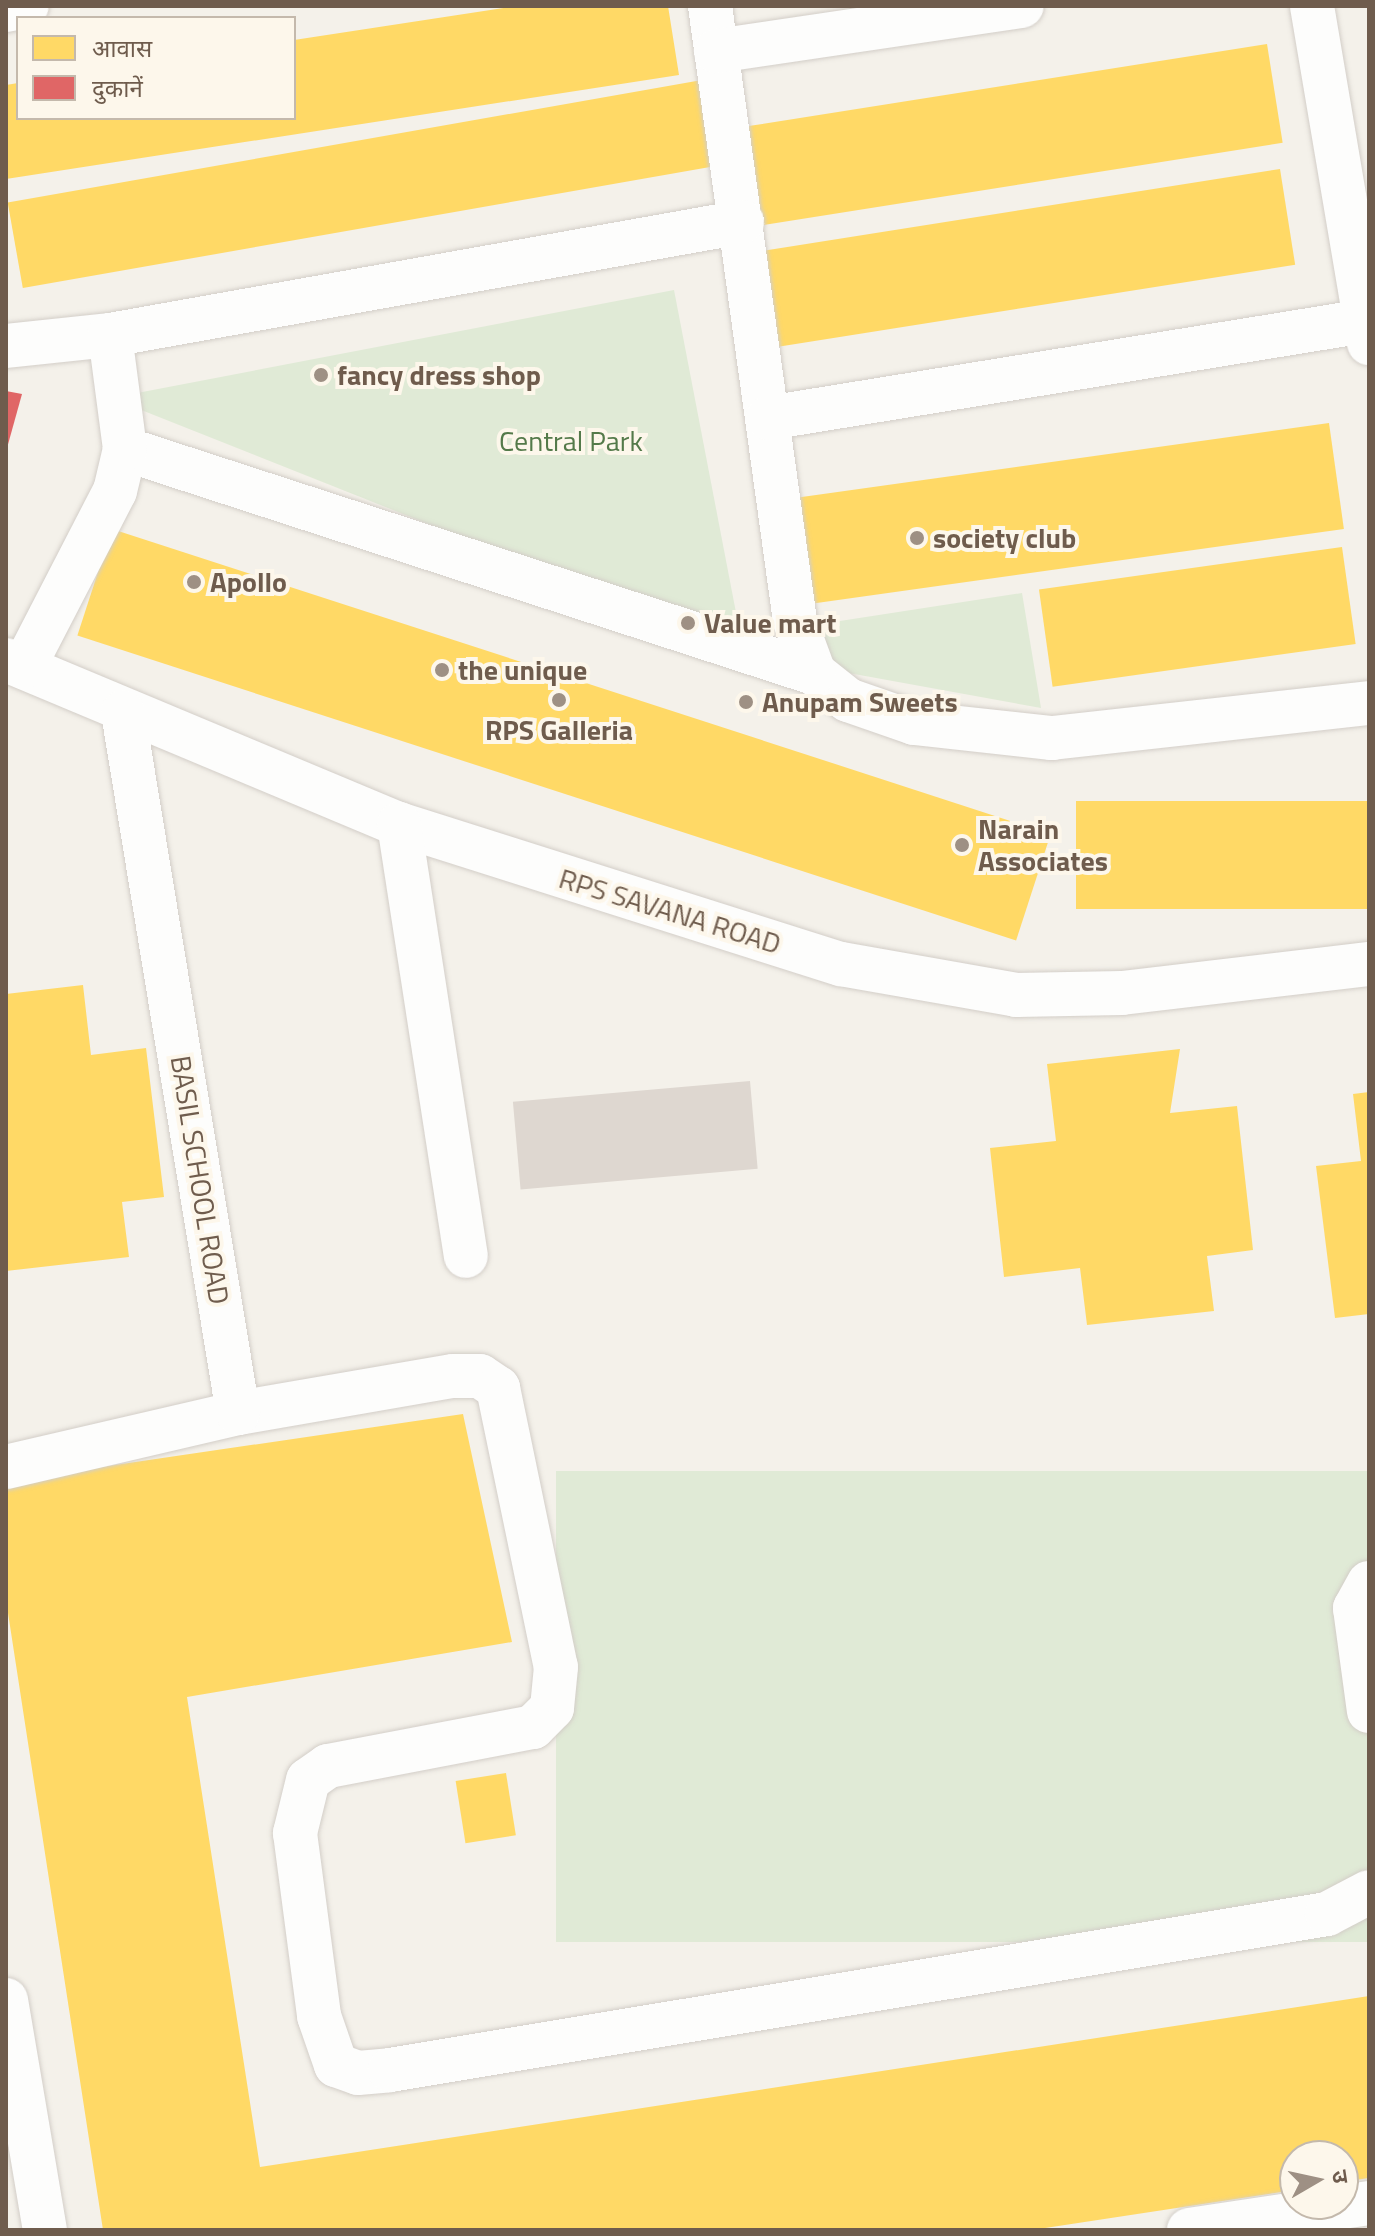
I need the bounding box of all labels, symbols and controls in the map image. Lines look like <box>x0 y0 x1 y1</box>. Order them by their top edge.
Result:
legend <box>16 16 296 120</box>
text: आवास <box>92 30 152 66</box>
text: दुकानें <box>92 70 143 106</box>
place label: fancy dress shop <box>337 358 541 392</box>
marker: fancy dress shop <box>312 366 330 384</box>
park label: Central Park <box>499 424 643 458</box>
place label: society club <box>933 521 1076 555</box>
marker: society club <box>908 529 926 547</box>
place label: Apollo <box>210 565 287 599</box>
marker: Apollo <box>185 573 203 591</box>
place label: Value mart <box>704 606 836 640</box>
marker: Value mart <box>679 614 697 632</box>
place label: the unique <box>458 653 587 687</box>
marker: the unique <box>433 661 451 679</box>
place label: Anupam Sweets <box>762 685 958 719</box>
marker: RPS Galleria <box>550 691 568 709</box>
marker: Anupam Sweets <box>737 693 755 711</box>
place label: RPS Galleria <box>485 713 633 747</box>
place label: Narain Associates <box>978 812 1108 878</box>
marker: Narain Associates <box>953 836 971 854</box>
street label: RPS SAVANA ROAD <box>555 861 785 961</box>
street label: BASIL SCHOOL ROAD <box>164 1053 236 1307</box>
north arrow <box>1279 2140 1359 2220</box>
text: उ <box>1323 2168 1359 2186</box>

